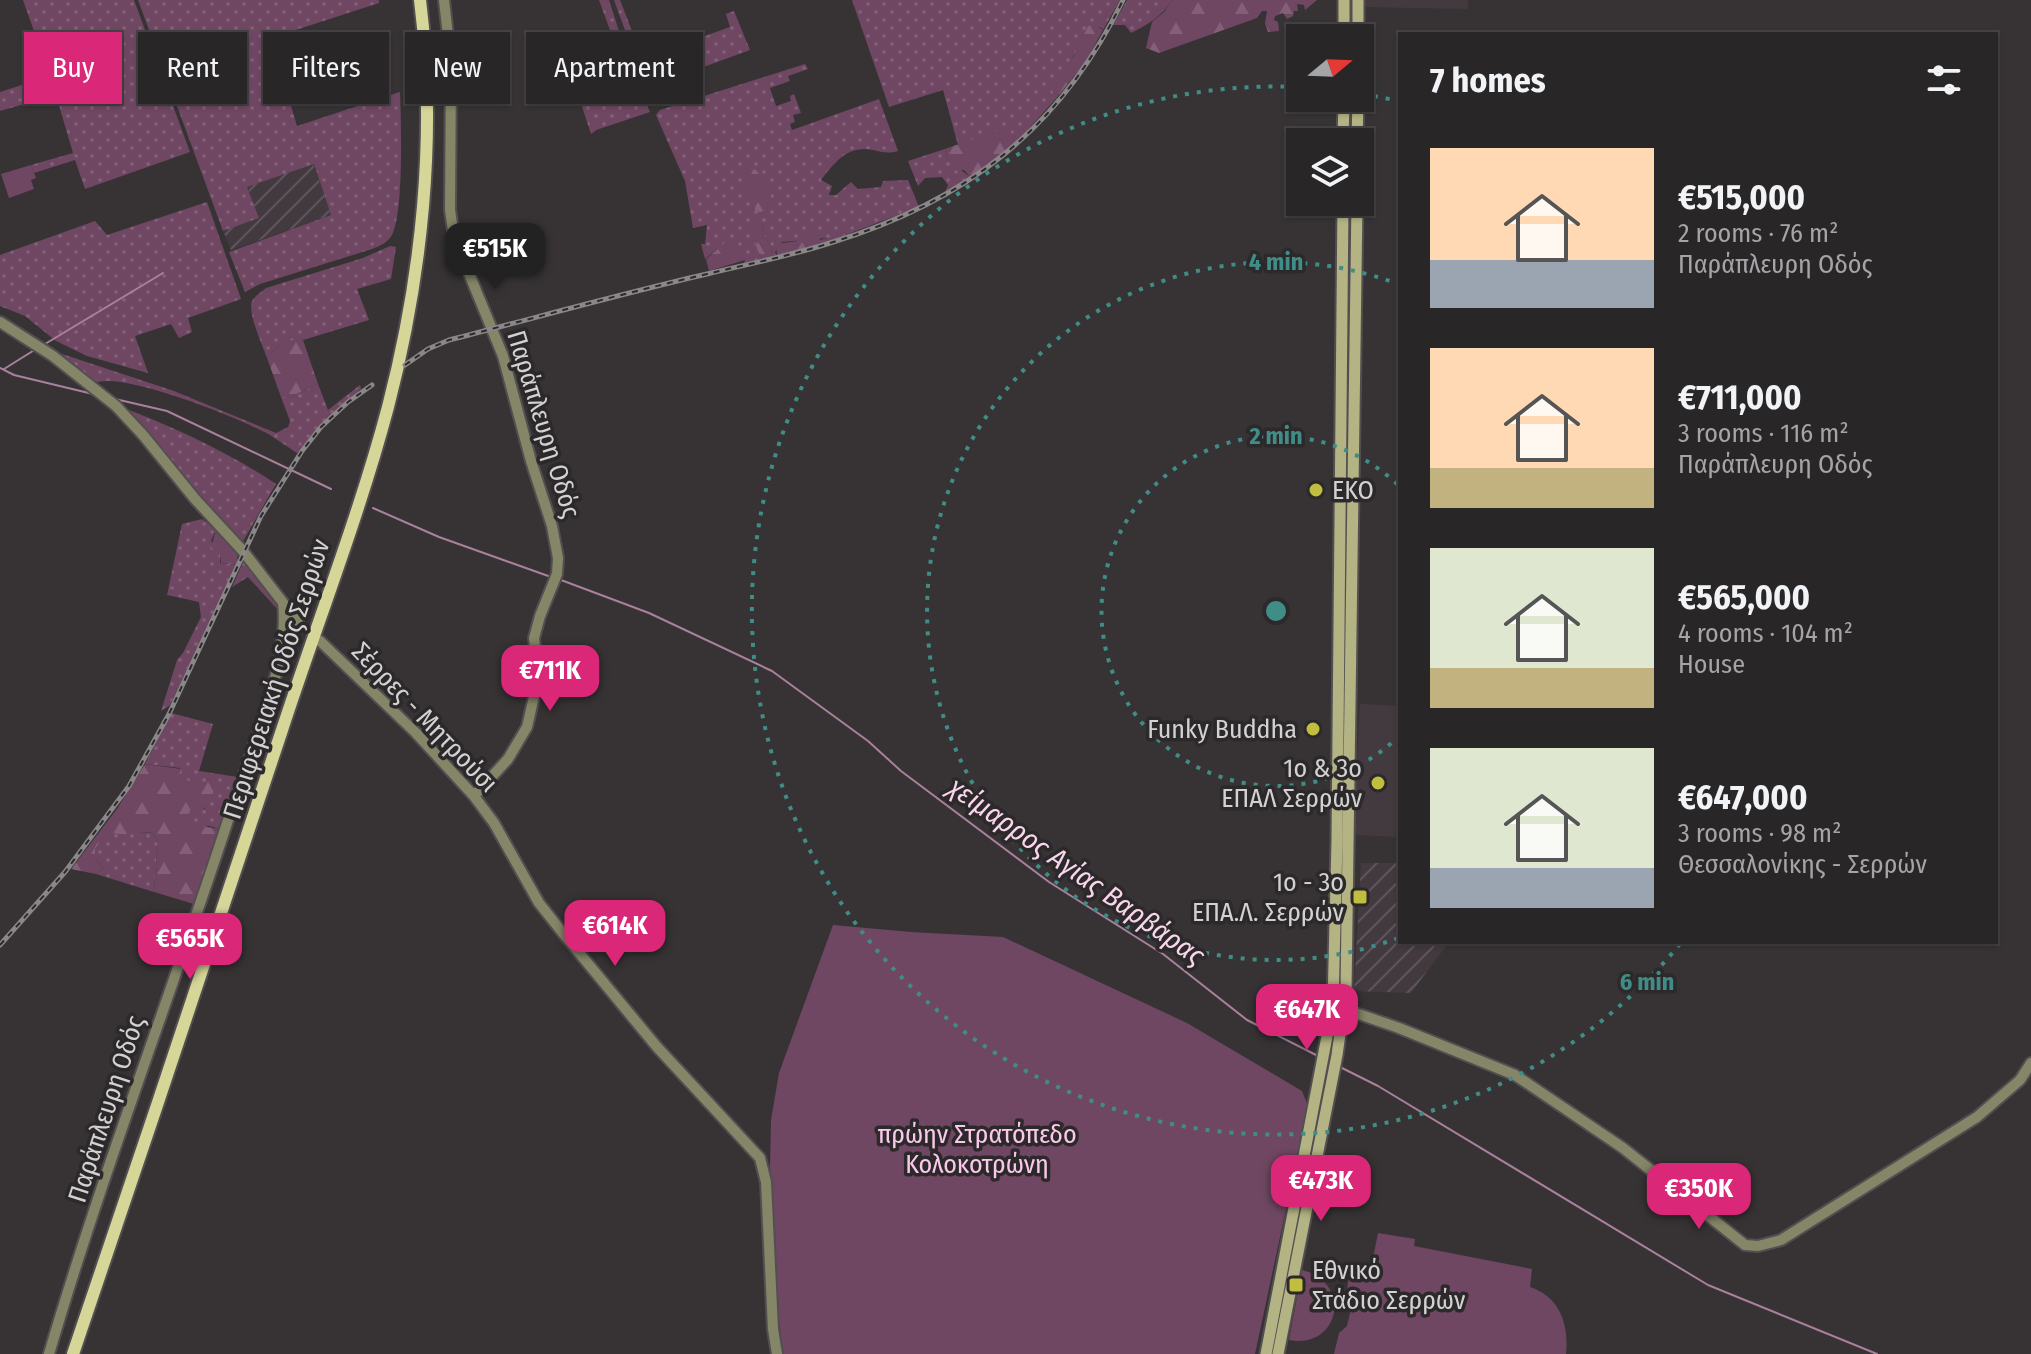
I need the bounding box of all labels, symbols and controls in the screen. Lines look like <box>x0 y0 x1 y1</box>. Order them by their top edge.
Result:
north arrow <box>1286 24 1374 112</box>
map controls <box>1286 24 1374 216</box>
chip: Buy <box>24 32 122 104</box>
chip: Rent <box>138 32 247 104</box>
chip: Filters <box>263 32 389 104</box>
chip: New <box>405 32 510 104</box>
chip: Apartment <box>526 32 703 104</box>
icon: filters <box>1922 58 1966 102</box>
text: 7 homes <box>1430 60 1546 101</box>
button: layers <box>1286 128 1374 216</box>
text: €515,000 <box>1678 177 1805 218</box>
icon: home <box>1494 180 1590 276</box>
text: 2 rooms · 76 m² <box>1678 218 1838 249</box>
pin: €515K <box>439 223 551 291</box>
text: €515K <box>463 233 527 264</box>
text: 4 min <box>1249 248 1303 276</box>
text: Παράπλευρη Οδός <box>1678 249 1872 280</box>
street label: Παράπλευρη Οδός <box>500 327 587 522</box>
text: €711,000 <box>1678 377 1802 418</box>
icon: home <box>1494 380 1590 476</box>
text: 3 rooms · 116 m² <box>1678 418 1849 449</box>
text: 2 min <box>1248 422 1303 450</box>
text: Παράπλευρη Οδός <box>1678 449 1872 480</box>
place label: EKO <box>1332 475 1374 506</box>
marker: EKO <box>1307 481 1325 499</box>
street label: Περιφερειακή Οδός Σερρών <box>217 535 337 823</box>
text: €565,000 <box>1678 577 1810 618</box>
icon: home <box>1494 580 1590 676</box>
centre of rings <box>1262 597 1290 625</box>
text: 4 rooms · 104 m² <box>1678 618 1853 649</box>
street label: Σέρρες - Μητρούσι <box>345 636 504 799</box>
pin: €711K <box>494 645 606 713</box>
text: House <box>1678 649 1745 680</box>
text: €711K <box>519 655 581 686</box>
place label: Funky Buddha <box>1147 714 1297 745</box>
marker: Funky Buddha <box>1304 720 1322 738</box>
place label: 1ο & 3ο ΕΠΑΛ Σερρών <box>1221 753 1363 814</box>
water label: χείμαρρος Αγίας Βαρβάρας <box>941 769 1212 973</box>
marker: 1ο & 3ο ΕΠΑΛ Σερρών <box>1369 774 1387 792</box>
text: €647,000 <box>1678 777 1807 818</box>
icon: home <box>1494 780 1590 876</box>
text: 3 rooms · 98 m² <box>1678 818 1841 849</box>
text: Θεσσαλονίκης - Σερρών <box>1678 849 1927 880</box>
place label: 1ο - 3ο ΕΠΑ.Λ. Σερρών <box>1192 867 1345 928</box>
marker: 1ο - 3ο ΕΠΑ.Λ. Σερρών <box>1351 888 1369 906</box>
pin: €614K <box>559 900 671 968</box>
text: €614K <box>582 910 648 941</box>
pin: €565K <box>134 913 246 981</box>
text: €565K <box>156 923 224 954</box>
text: 6 min <box>1620 968 1674 996</box>
pin: €647K <box>1251 984 1363 1052</box>
text: €647K <box>1274 994 1340 1025</box>
street label: Παράπλευρη Οδός <box>62 1012 151 1206</box>
park label: πρώην Στρατόπεδο Κολοκοτρώνη <box>877 1119 1077 1180</box>
pin: €473K <box>1265 1155 1377 1223</box>
pin: €350K <box>1643 1163 1755 1231</box>
text: €473K <box>1289 1165 1353 1196</box>
text: €350K <box>1665 1173 1733 1204</box>
place label: Εθνικό Στάδιο Σερρών <box>1312 1255 1466 1316</box>
marker: Εθνικό Στάδιο Σερρών <box>1287 1276 1305 1294</box>

